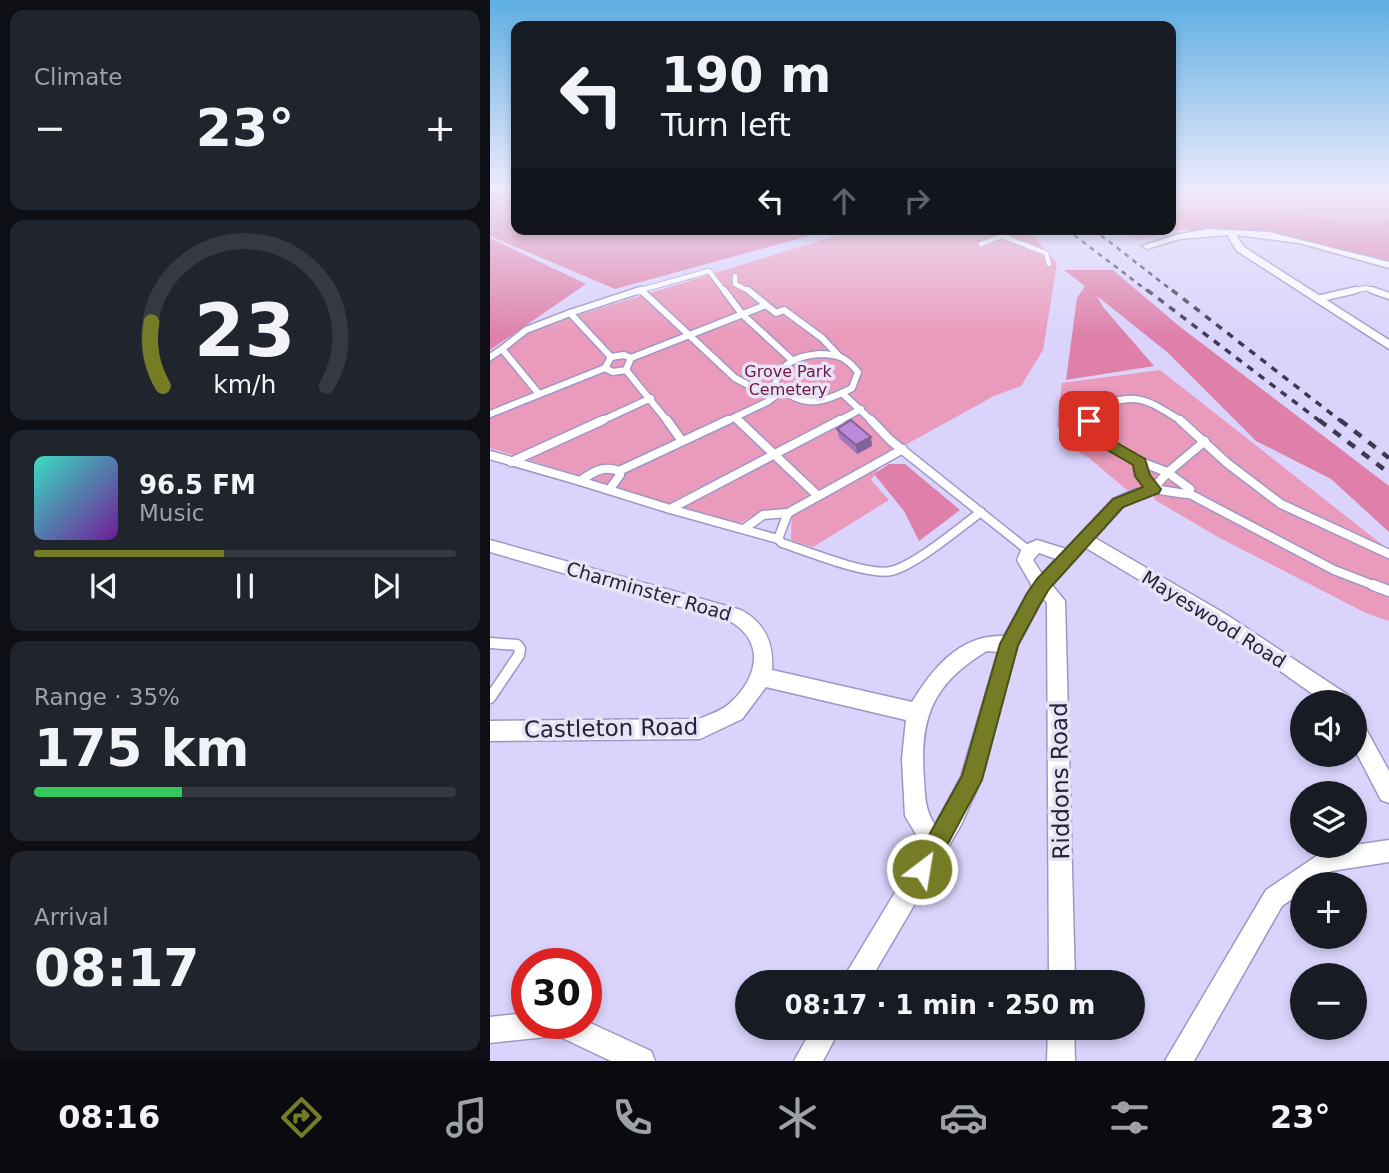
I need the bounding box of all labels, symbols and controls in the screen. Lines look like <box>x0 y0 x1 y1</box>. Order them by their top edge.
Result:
text: 190 m <box>661 47 831 104</box>
icon: left <box>546 49 637 140</box>
text: Climate <box>34 64 123 90</box>
text: 23° <box>196 98 294 158</box>
text: − <box>34 106 66 150</box>
text: + <box>424 106 456 150</box>
text: Turn left <box>661 106 791 144</box>
icon: left <box>752 182 790 220</box>
icon: ahead <box>825 182 863 220</box>
icon: right <box>898 182 936 220</box>
text: 23 <box>194 289 296 374</box>
park label: Grove Park Cemetery <box>744 362 832 399</box>
text: km/h <box>213 370 277 399</box>
pin <box>1059 391 1119 451</box>
icon: arrive <box>1070 402 1108 440</box>
text: 96.5 FM <box>139 470 256 500</box>
text: Music <box>139 500 204 526</box>
street label: Charminster Road <box>564 557 734 625</box>
street label: Mayeswood Road <box>1138 566 1290 672</box>
icon: previous <box>85 567 123 605</box>
icon: pause <box>226 567 264 605</box>
icon: next <box>367 567 405 605</box>
text: Range · 35% <box>34 684 180 710</box>
map controls <box>1290 690 1367 1040</box>
button: sound <box>1290 690 1367 767</box>
street label: Riddons Road <box>1046 702 1074 860</box>
street label: Castleton Road <box>524 713 698 743</box>
text: 175 km <box>34 718 249 778</box>
button: layers <box>1290 781 1367 858</box>
position arrow <box>885 832 959 906</box>
button: + <box>1290 872 1367 949</box>
text: Arrival <box>34 904 109 930</box>
text: 08:17 <box>34 938 200 998</box>
speed limit sign: 30 <box>511 948 602 1039</box>
button: − <box>1290 963 1367 1040</box>
text: 08:17 · 1 min · 250 m <box>785 990 1095 1020</box>
icon: directions <box>277 1093 326 1142</box>
icon: music <box>442 1093 491 1142</box>
icon: phone <box>608 1093 657 1142</box>
icon: climate <box>773 1093 822 1142</box>
icon: car <box>939 1093 988 1142</box>
icon: filters <box>1105 1093 1154 1142</box>
text: 08:16 <box>58 1098 160 1136</box>
text: 23° <box>1270 1098 1331 1136</box>

